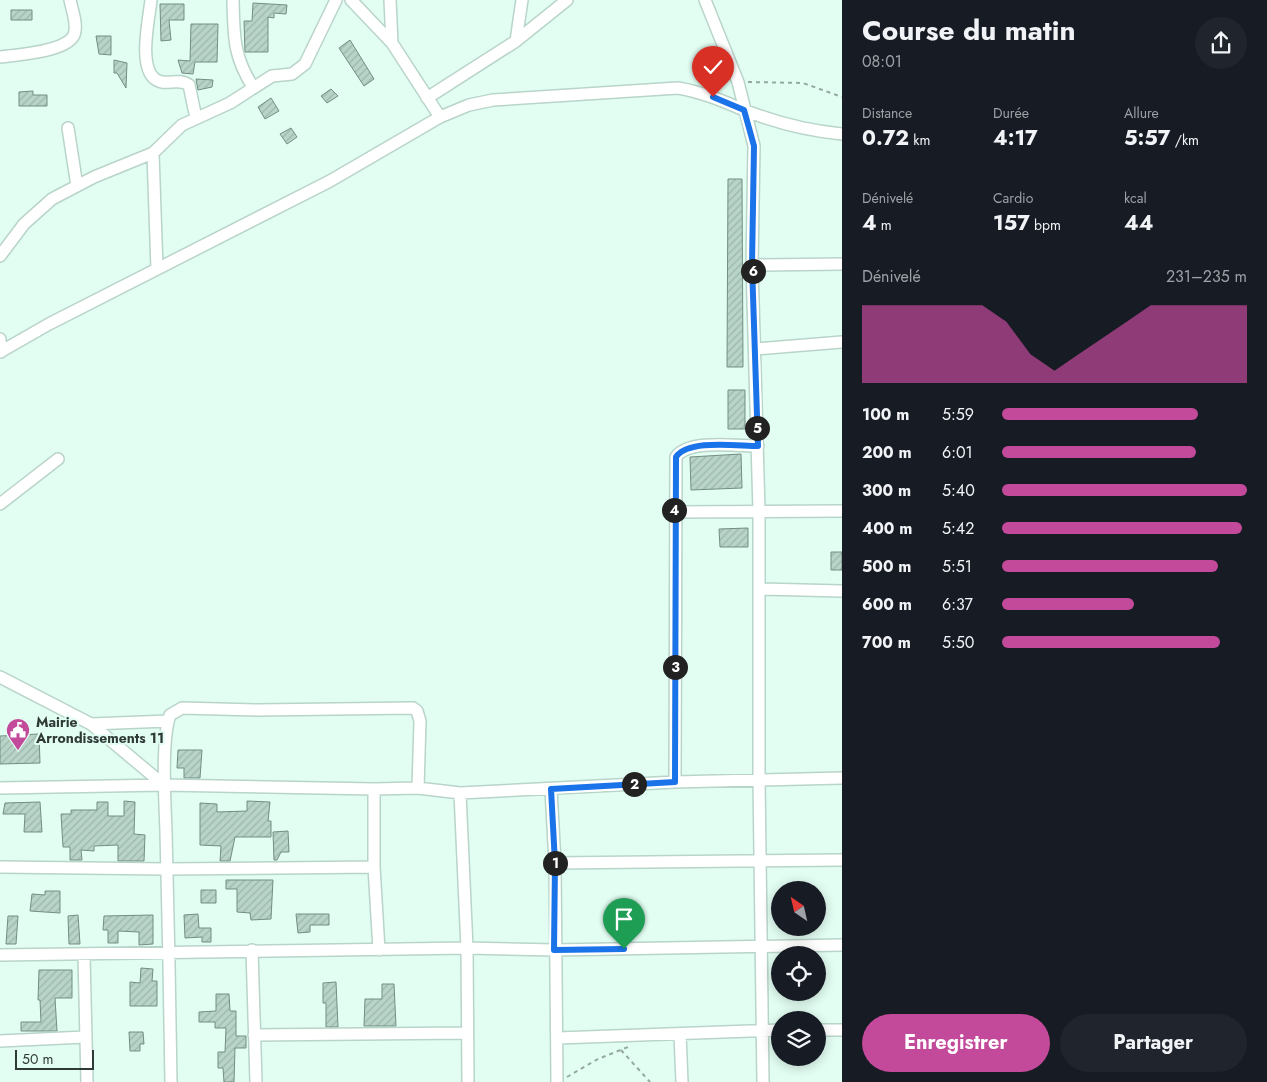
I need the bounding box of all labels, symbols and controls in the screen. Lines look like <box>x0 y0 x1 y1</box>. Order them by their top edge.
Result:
text: Course du matin <box>862 10 1076 51</box>
button: share <box>1195 17 1247 69</box>
pin <box>692 46 734 97</box>
text: 08:01 <box>862 50 902 73</box>
icon: check <box>699 53 727 81</box>
text: Distance <box>862 103 912 123</box>
text: Durée <box>993 103 1029 123</box>
text: Allure <box>1124 103 1159 123</box>
text: 0.72 <box>862 123 909 153</box>
text: 4:17 <box>993 123 1038 153</box>
text: 5:57 <box>1124 123 1171 153</box>
text: km <box>909 130 930 150</box>
text: /km <box>1171 130 1199 150</box>
text: Dénivelé <box>862 188 913 208</box>
text: Cardio <box>993 188 1033 208</box>
text: kcal <box>1124 188 1147 208</box>
text: 4 <box>862 208 877 238</box>
text: 157 <box>993 208 1030 238</box>
text: 44 <box>1124 208 1153 238</box>
text: m <box>877 215 892 235</box>
text: bpm <box>1030 215 1061 235</box>
pin: 6 <box>740 258 766 284</box>
text: 6 <box>749 261 758 281</box>
text: Dénivelé <box>862 265 921 288</box>
text: 231–235 m <box>1166 265 1247 288</box>
text: 100 m <box>862 403 909 426</box>
text: 5:59 <box>942 403 974 426</box>
pin: 5 <box>744 416 770 440</box>
text: 5 <box>753 418 762 438</box>
text: 200 m <box>862 441 912 464</box>
text: 6:01 <box>942 441 973 464</box>
text: 300 m <box>862 479 911 502</box>
text: 5:40 <box>942 479 975 502</box>
pin: 4 <box>662 498 686 522</box>
text: 4 <box>670 500 679 520</box>
text: 400 m <box>862 517 912 540</box>
text: 5:42 <box>942 517 974 540</box>
text: 500 m <box>862 555 911 578</box>
text: 5:51 <box>942 555 972 578</box>
text: 600 m <box>862 593 912 616</box>
text: 6:37 <box>942 593 973 616</box>
text: 700 m <box>862 631 911 654</box>
text: 5:50 <box>942 631 974 654</box>
pin: 3 <box>662 654 688 680</box>
text: 3 <box>671 657 680 677</box>
place label: Mairie Arrondissements 11 <box>35 712 164 748</box>
public building icon: Mairie Arrondissements 11 <box>5 717 31 751</box>
pin: 2 <box>622 772 646 796</box>
text: 2 <box>630 774 639 794</box>
pin: 1 <box>542 850 568 876</box>
text: 1 <box>552 853 559 873</box>
north arrow <box>771 881 826 936</box>
map controls <box>771 881 826 1066</box>
pin <box>603 898 645 949</box>
icon: arrive <box>610 905 638 933</box>
button: locate <box>771 946 826 1001</box>
button: layers <box>771 1011 826 1066</box>
button: Enregistrer <box>862 1014 1050 1072</box>
button: Partager <box>1060 1014 1247 1072</box>
scale bar <box>15 1047 94 1070</box>
text: 50 m <box>22 1049 53 1069</box>

